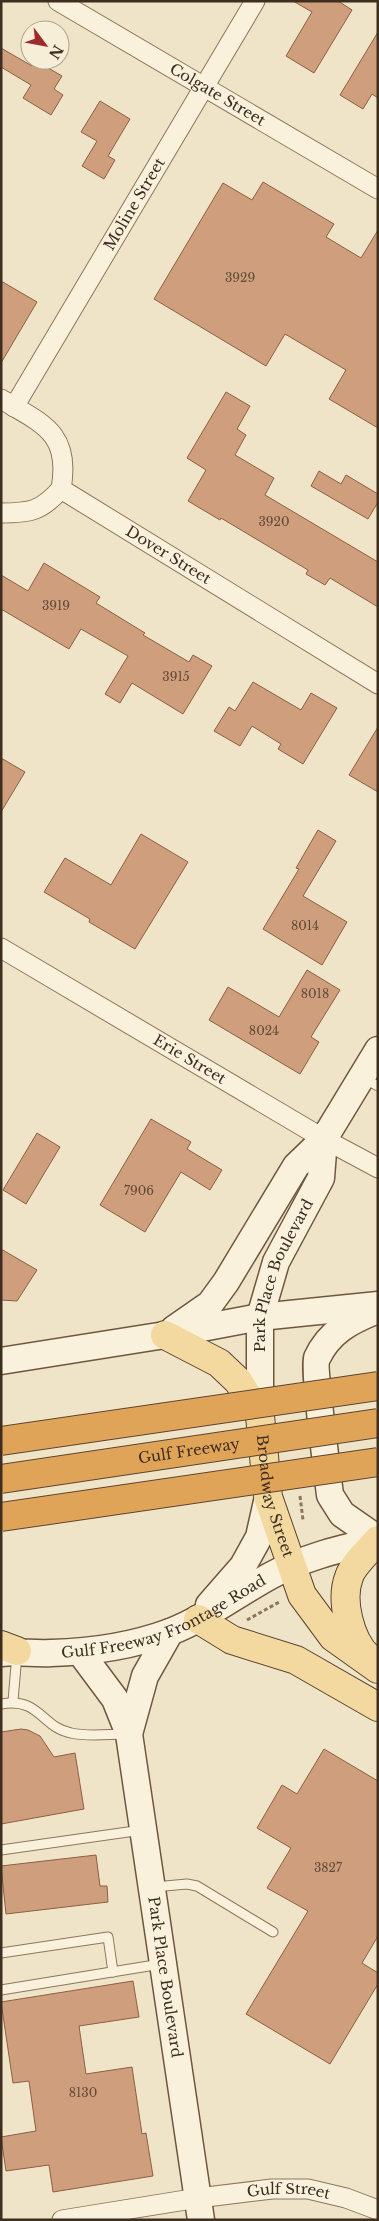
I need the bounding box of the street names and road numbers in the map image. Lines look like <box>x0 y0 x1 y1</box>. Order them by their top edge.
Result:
street label: Colgate Street <box>166 59 269 130</box>
street label: Moline Street <box>99 154 169 253</box>
street label: Dover Street <box>123 521 215 588</box>
street label: Erie Street <box>150 1030 230 1088</box>
street label: Park Place Boulevard <box>250 1196 317 1352</box>
street label: Gulf Freeway <box>137 1434 241 1468</box>
street label: Broadway Street <box>253 1434 298 1560</box>
street label: Gulf Freeway Frontage Road <box>61 1570 269 1662</box>
street label: Park Place Boulevard <box>144 1895 187 2059</box>
street label: Gulf Street <box>246 2179 333 2203</box>

